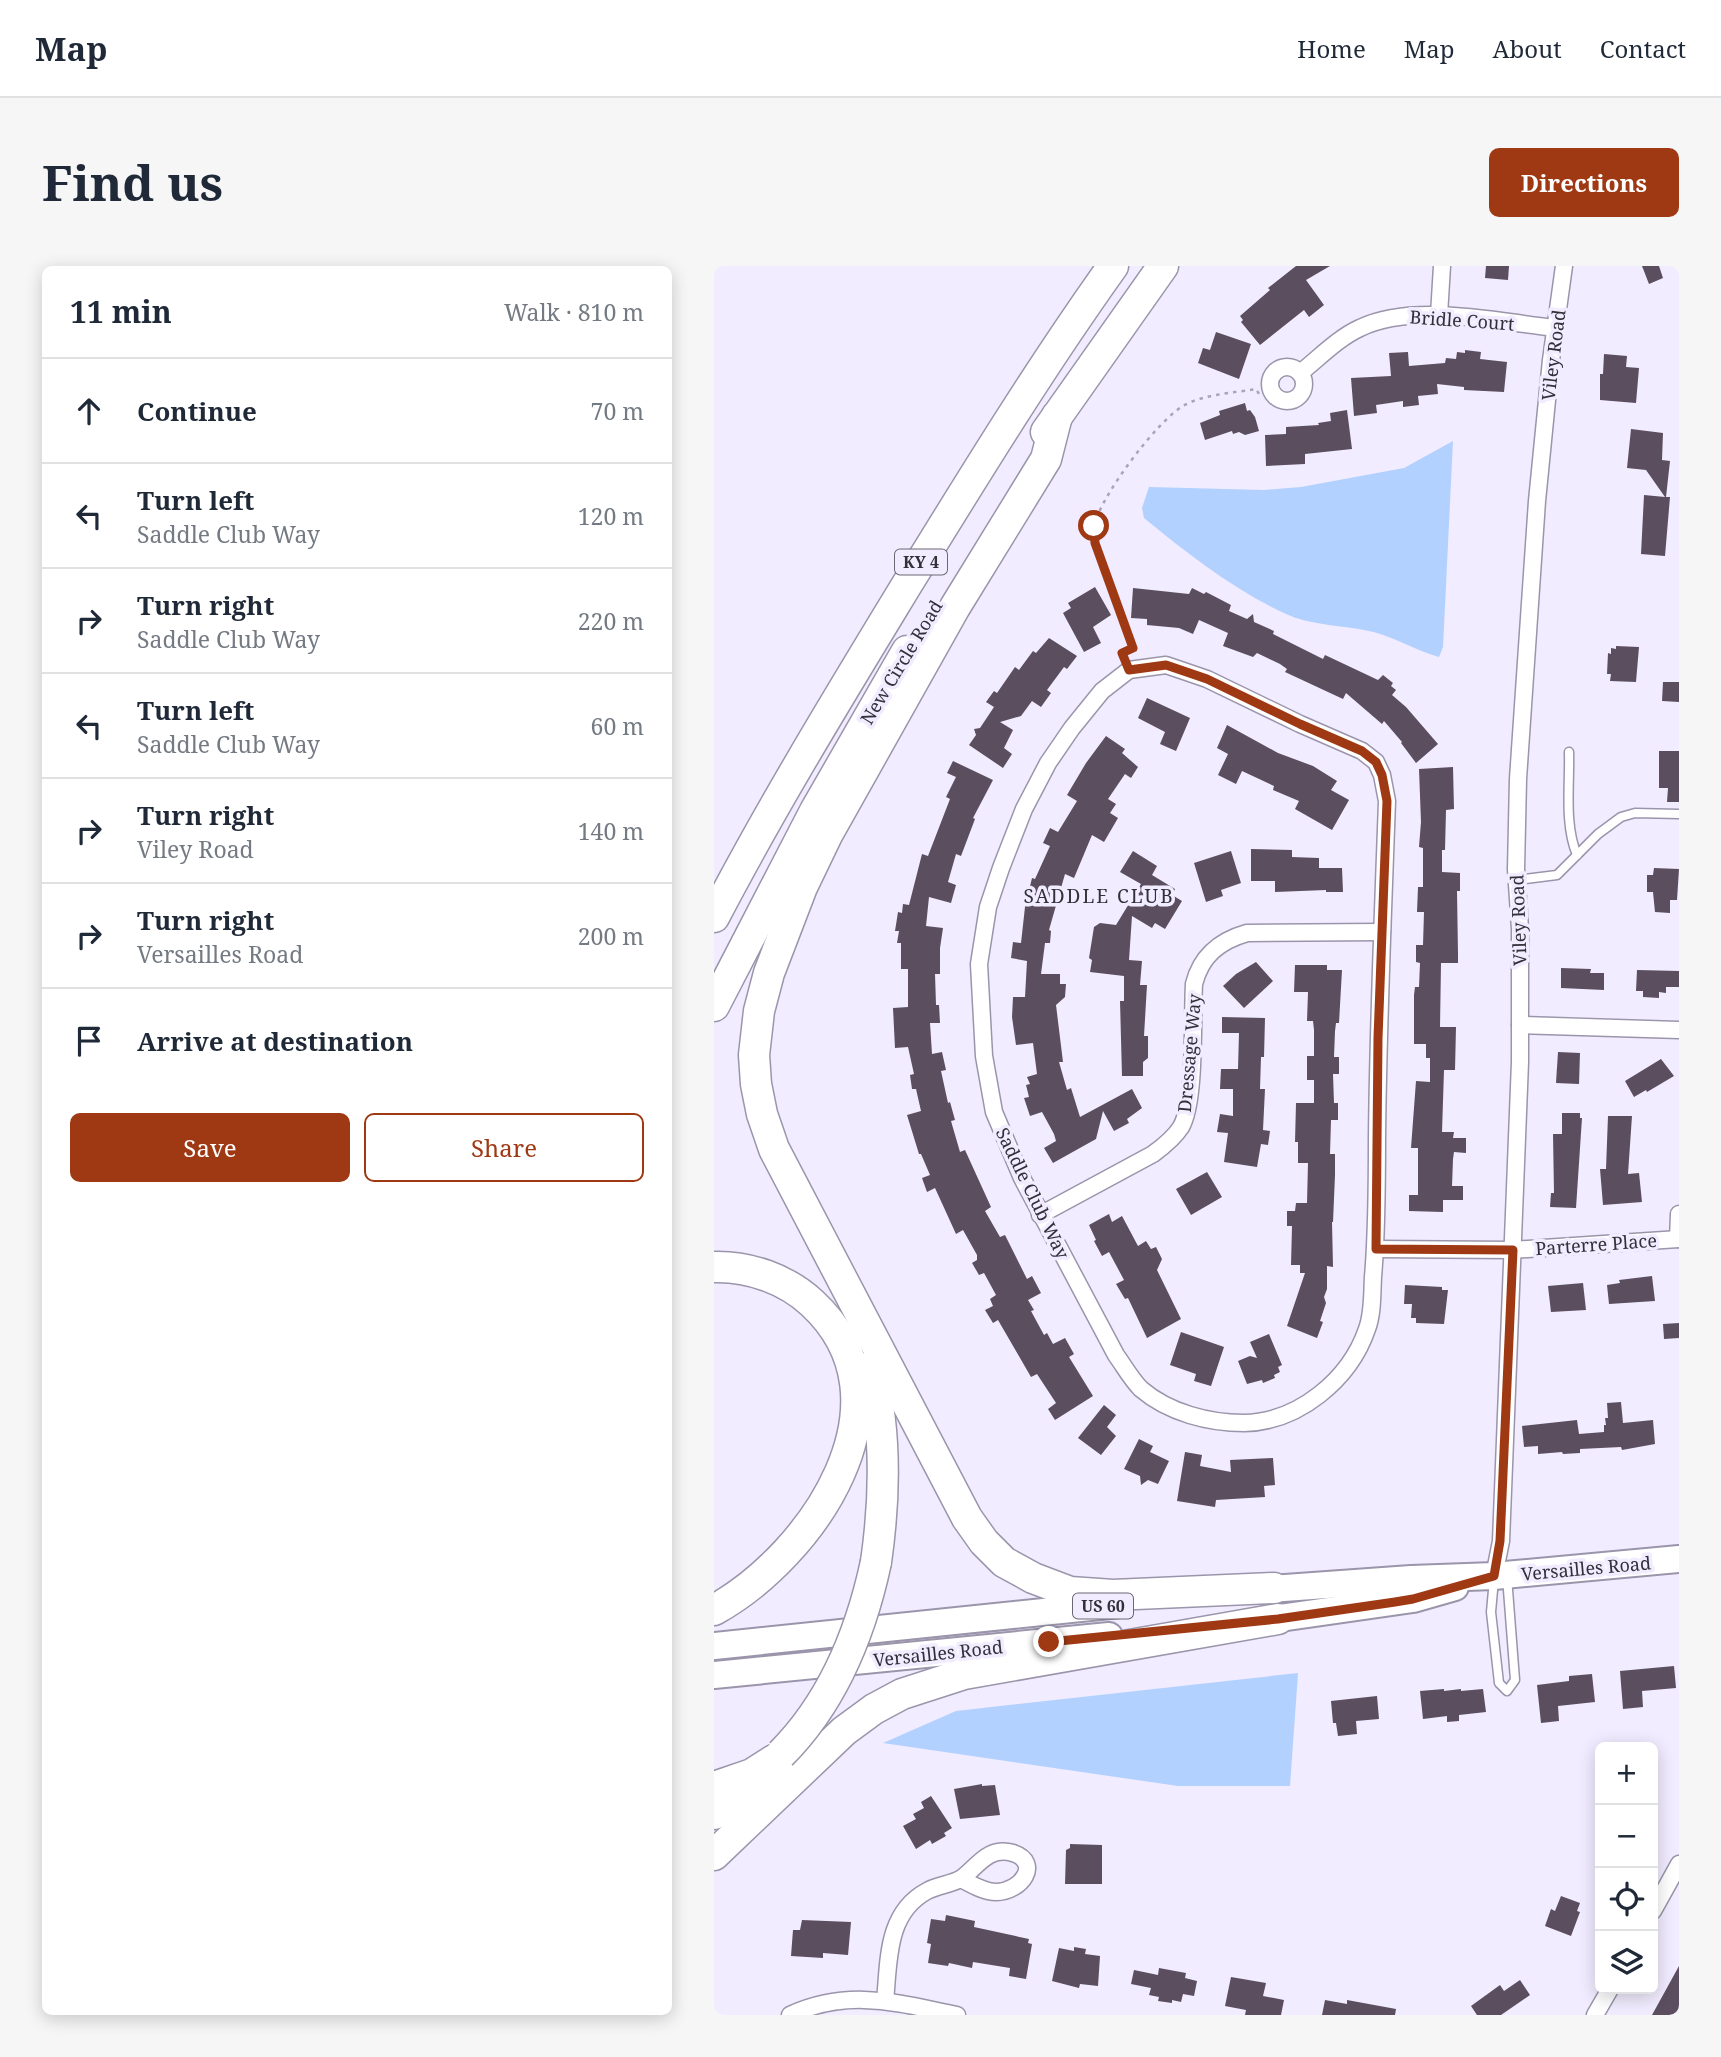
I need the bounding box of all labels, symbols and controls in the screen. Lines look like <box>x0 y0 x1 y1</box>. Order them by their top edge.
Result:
text: Map <box>35 26 108 71</box>
text: Home <box>1297 32 1366 65</box>
text: Map <box>1404 32 1455 65</box>
text: About <box>1493 32 1562 65</box>
text: Contact <box>1600 32 1686 65</box>
button: Directions <box>1489 148 1679 217</box>
text: Find us <box>42 149 223 215</box>
text: 11 min <box>70 291 172 332</box>
text: Walk · 810 m <box>504 296 644 328</box>
street label: Bridle Court <box>1409 304 1515 336</box>
street label: Viley Road <box>1536 308 1570 402</box>
icon: ahead <box>70 392 108 430</box>
text: Continue <box>137 393 257 429</box>
text: 70 m <box>591 395 644 427</box>
text: Turn left <box>137 482 254 518</box>
icon: left <box>70 497 108 535</box>
text: 120 m <box>578 500 644 532</box>
route start <box>1078 510 1109 541</box>
text: Saddle Club Way <box>137 518 320 550</box>
road number: KY 4 <box>895 550 947 574</box>
text: Turn right <box>137 587 274 623</box>
street label: New Circle Road <box>854 595 948 729</box>
icon: right <box>70 602 108 640</box>
text: 220 m <box>578 605 644 637</box>
text: Saddle Club Way <box>137 623 320 655</box>
text: Turn left <box>137 692 254 728</box>
icon: left <box>70 707 108 745</box>
text: 60 m <box>591 710 644 742</box>
text: Saddle Club Way <box>137 728 320 760</box>
text: Turn right <box>137 797 274 833</box>
icon: right <box>70 812 108 850</box>
text: 140 m <box>578 815 644 847</box>
text: Viley Road <box>137 833 254 865</box>
street label: Viley Road <box>1504 874 1532 966</box>
district label: SADDLE CLUB <box>1023 883 1175 909</box>
text: Turn right <box>137 902 274 938</box>
icon: right <box>70 917 108 955</box>
text: 200 m <box>578 920 644 952</box>
text: Versailles Road <box>137 938 303 970</box>
street label: Dressage Way <box>1172 992 1206 1113</box>
icon: arrive <box>70 1022 108 1060</box>
text: Arrive at destination <box>137 1023 413 1059</box>
button: Save <box>70 1113 350 1182</box>
button: Share <box>364 1113 644 1182</box>
street label: Saddle Club Way <box>991 1123 1076 1263</box>
street label: Parterre Place <box>1534 1228 1658 1260</box>
street label: Versailles Road <box>1520 1550 1652 1586</box>
road number: US 60 <box>1073 1594 1133 1618</box>
route end <box>1033 1626 1064 1657</box>
street label: Versailles Road <box>872 1634 1004 1672</box>
map controls <box>1595 1742 1658 1994</box>
button: + <box>1595 1742 1658 1805</box>
button: − <box>1595 1805 1658 1868</box>
button: locate <box>1595 1868 1658 1931</box>
button: layers <box>1595 1931 1658 1994</box>

